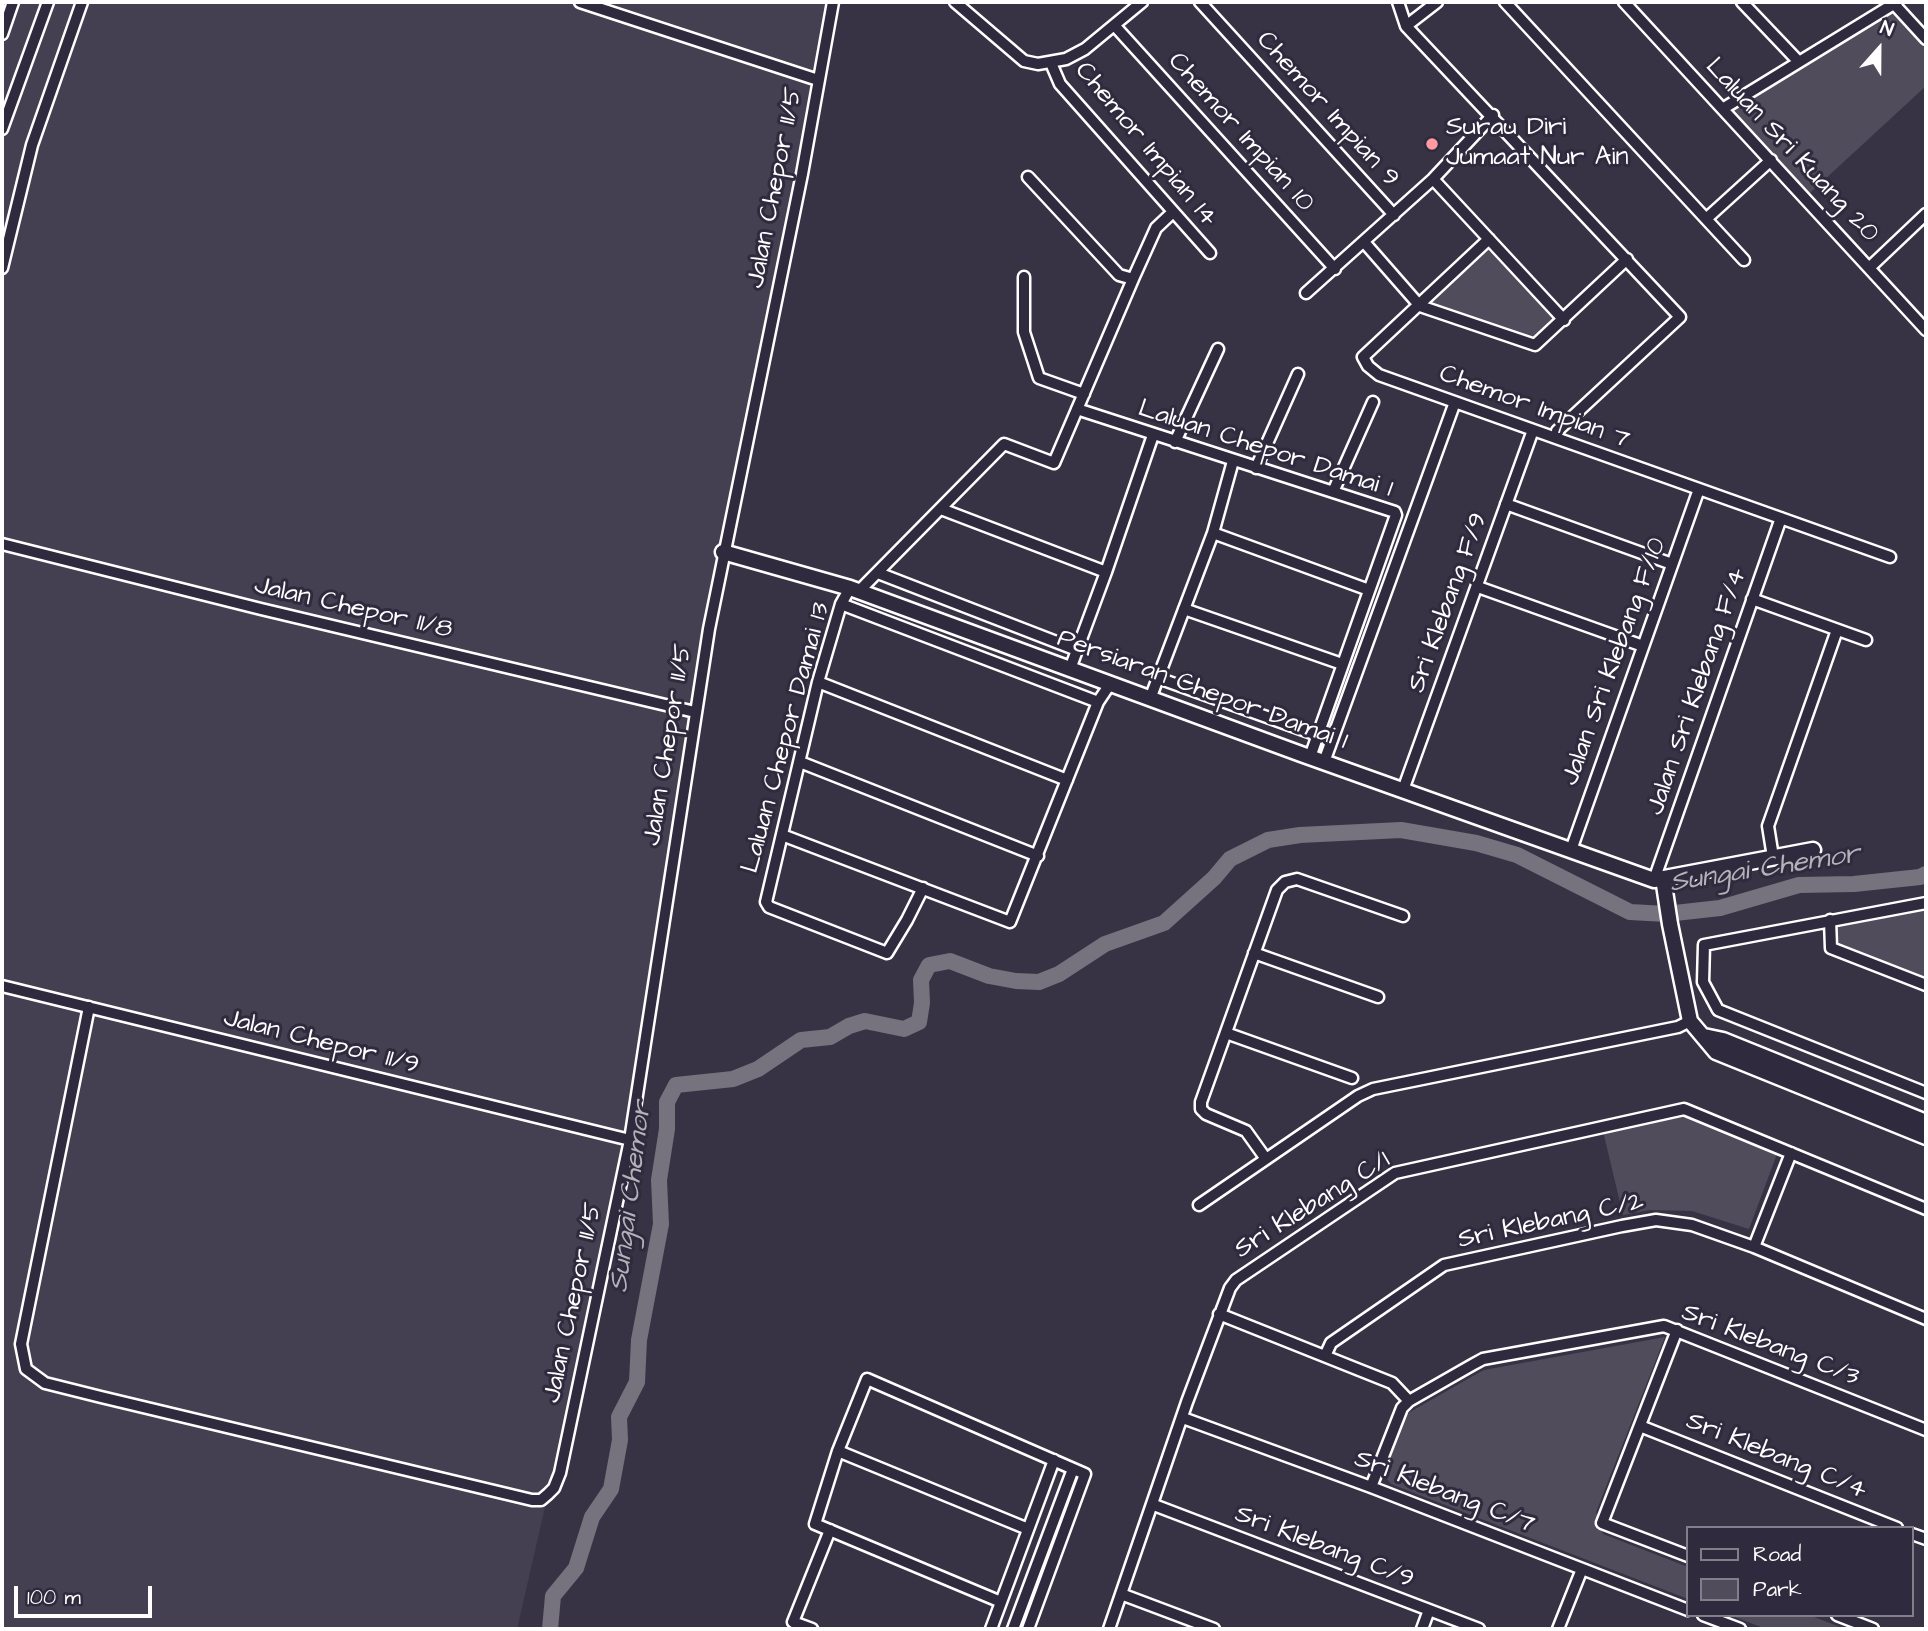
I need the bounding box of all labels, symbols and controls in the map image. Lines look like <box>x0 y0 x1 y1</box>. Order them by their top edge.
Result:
north arrow <box>1844 14 1914 84</box>
text: N <box>1876 14 1897 44</box>
street label: Chemor Impian 9 <box>1249 26 1405 194</box>
street label: Chemor Impian 10 <box>1160 47 1320 219</box>
street label: Laluan Sri Kuang 20 <box>1697 52 1885 250</box>
street label: Chemor Impian 14 <box>1067 56 1223 234</box>
street label: Jalan Chepor 11/5 <box>741 85 811 291</box>
place label: Surau Diri Jumaat Nur Ain <box>1446 113 1628 174</box>
marker: Surau Diri Jumaat Nur Ain <box>1424 136 1440 152</box>
street label: Chemor Impian 7 <box>1435 359 1633 457</box>
street label: Laluan Chepor Damai 1 <box>1134 394 1396 506</box>
street label: Sri Klebang F/9 <box>1402 509 1496 697</box>
street label: Jalan Sri Klebang F/10 <box>1556 534 1674 790</box>
street label: Jalan Sri Klebang F/4 <box>1641 564 1755 820</box>
street label: Jalan Chepor 11/8 <box>251 571 455 647</box>
street label: Laluan Chepor Damai 13 <box>736 599 838 877</box>
street label: Persiaran Chepor Damai 1 <box>1053 624 1351 758</box>
street label: Jalan Chepor 11/5 <box>638 642 700 848</box>
water label: Sungai Chemor <box>1667 838 1863 902</box>
street label: Jalan Chepor 11/9 <box>220 1004 422 1082</box>
water label: Sungai Chemor <box>604 1100 660 1294</box>
street label: Sri Klebang C/1 <box>1229 1146 1397 1266</box>
street label: Sri Klebang C/2 <box>1455 1187 1647 1257</box>
street label: Jalan Chepor 11/5 <box>538 1200 610 1406</box>
street label: Sri Klebang C/3 <box>1677 1298 1863 1394</box>
street label: Sri Klebang C/4 <box>1681 1407 1871 1507</box>
street label: Sri Klebang C/7 <box>1350 1444 1538 1542</box>
street label: Sri Klebang C/9 <box>1230 1500 1418 1596</box>
legend <box>1686 1526 1914 1617</box>
text: Road <box>1753 1540 1801 1569</box>
scale bar <box>18 1572 156 1616</box>
text: Park <box>1753 1575 1802 1604</box>
text: 100 m <box>27 1583 81 1612</box>

